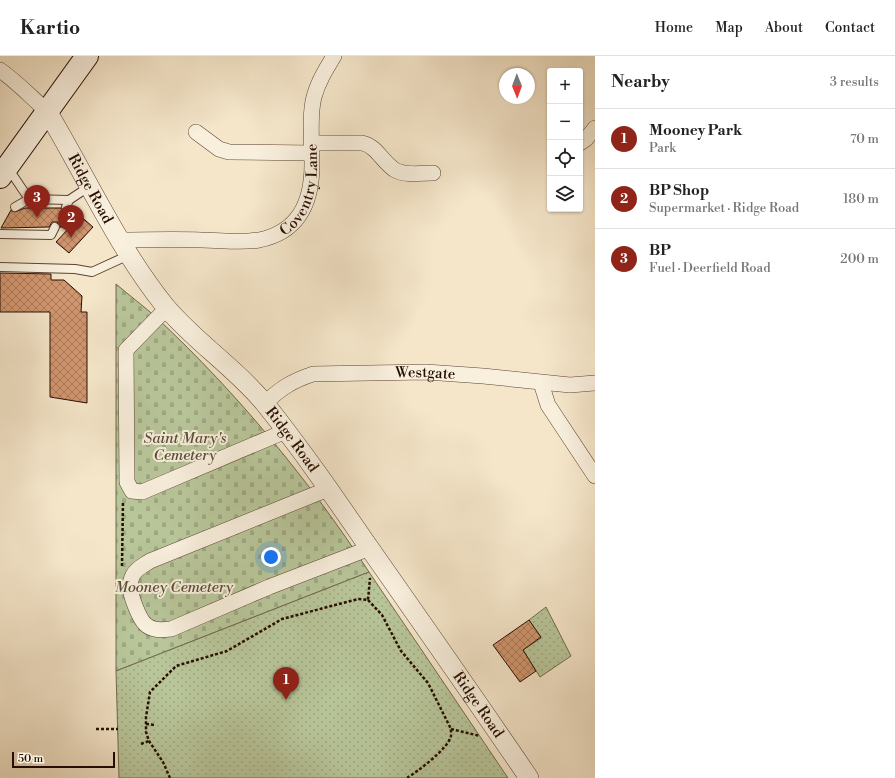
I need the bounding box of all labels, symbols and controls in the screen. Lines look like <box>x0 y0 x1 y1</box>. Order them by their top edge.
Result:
text: Kartio <box>20 16 80 40</box>
text: Home <box>655 19 693 37</box>
text: Map <box>715 19 743 37</box>
text: About <box>765 19 803 37</box>
text: Contact <box>825 19 875 37</box>
north arrow <box>499 68 535 104</box>
map controls <box>547 68 583 212</box>
button: + <box>547 68 583 104</box>
text: Nearby <box>611 71 670 93</box>
text: 3 results <box>830 74 879 90</box>
button: − <box>547 104 583 140</box>
text: Mooney Park <box>649 121 742 140</box>
text: 1 <box>621 131 627 147</box>
text: 70 m <box>850 131 879 147</box>
button: locate <box>547 140 583 176</box>
text: Park <box>649 140 676 156</box>
street label: Coventry Lane <box>276 143 322 240</box>
street label: Ridge Road <box>63 151 117 228</box>
button: layers <box>547 176 583 212</box>
text: BP Shop <box>649 181 709 200</box>
pin: 3 <box>24 185 50 218</box>
text: 2 <box>620 191 628 207</box>
text: 180 m <box>843 191 879 207</box>
text: Supermarket · Ridge Road <box>649 200 799 216</box>
pin: 2 <box>58 205 84 238</box>
text: BP <box>649 241 671 260</box>
text: 3 <box>620 251 628 267</box>
text: 200 m <box>840 251 879 267</box>
text: Fuel · Deerfield Road <box>649 260 771 276</box>
street label: Westgate <box>394 363 456 384</box>
street label: Ridge Road <box>261 403 323 476</box>
park label: Saint Mary's Cemetery <box>144 429 227 465</box>
your location <box>261 547 281 567</box>
park label: Mooney Cemetery <box>115 578 234 597</box>
pin: 1 <box>273 667 299 700</box>
street label: Ridge Road <box>448 668 508 742</box>
scale bar <box>12 750 115 769</box>
text: 50 m <box>18 752 43 766</box>

